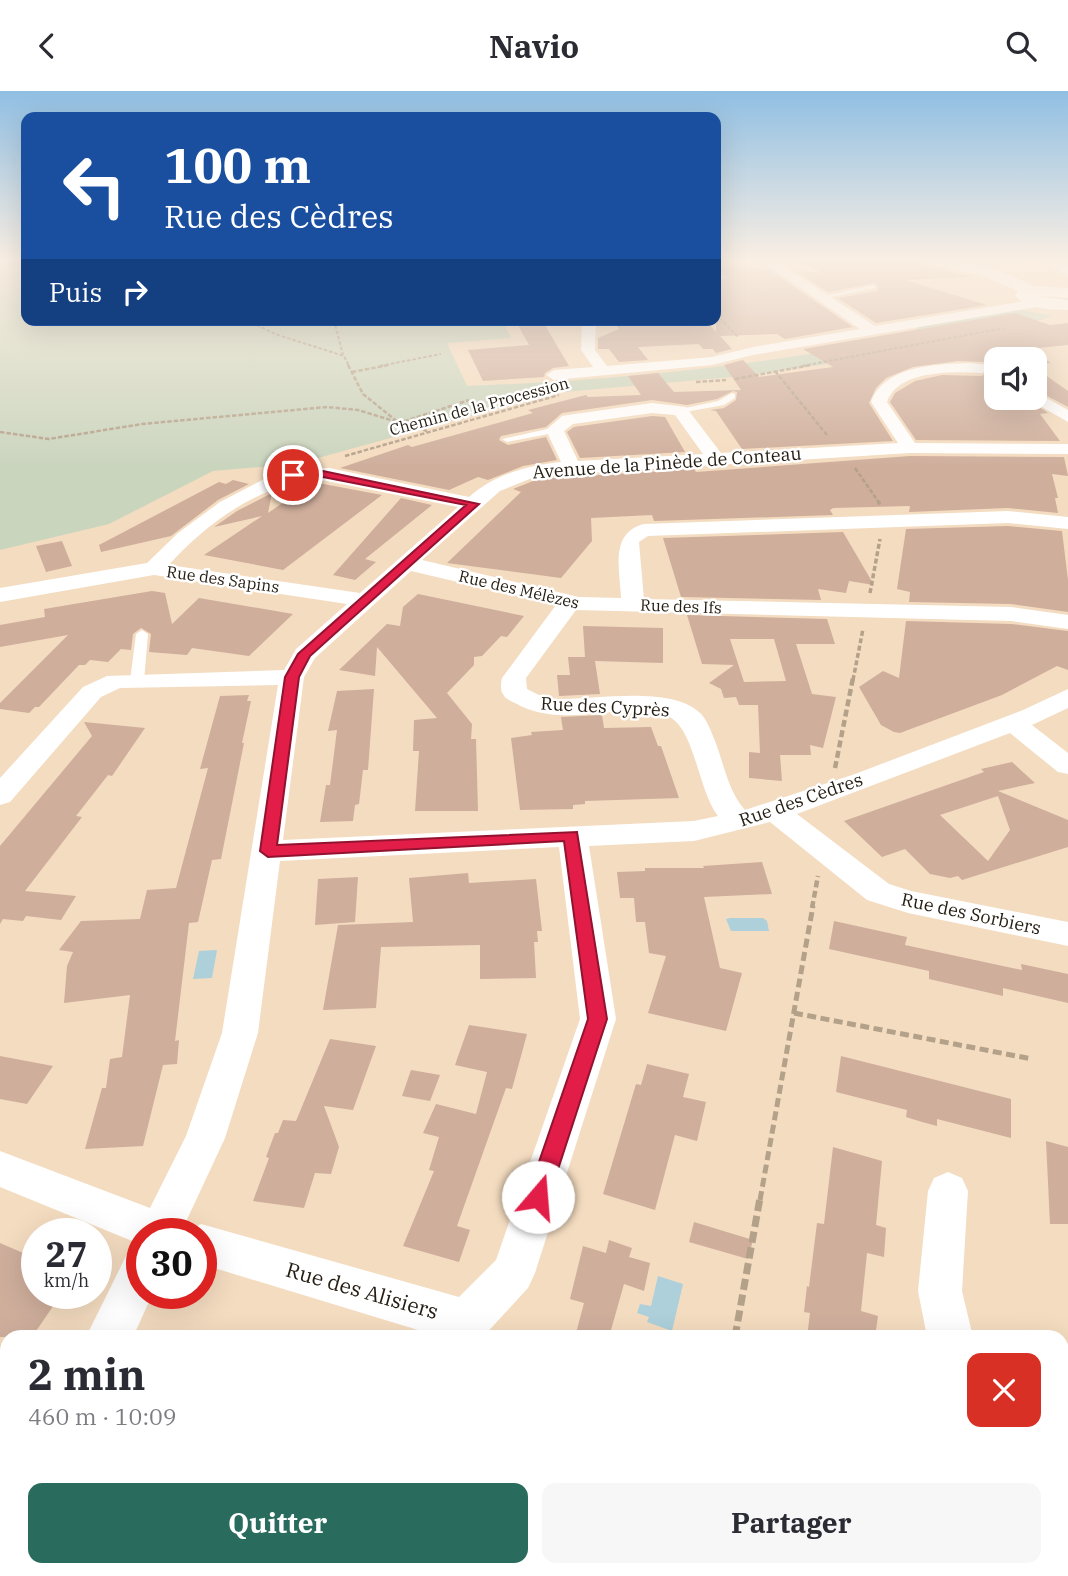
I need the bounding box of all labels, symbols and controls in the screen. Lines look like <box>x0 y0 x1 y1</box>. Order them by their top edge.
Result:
text: Navio <box>489 25 579 67</box>
icon: back <box>28 27 66 65</box>
icon: search <box>1002 27 1040 65</box>
text: 100 m <box>164 133 311 196</box>
icon: left <box>49 140 140 231</box>
text: Rue des Cèdres <box>164 195 394 237</box>
icon: right <box>116 273 154 311</box>
text: Puis <box>49 275 102 309</box>
map controls <box>984 347 1047 410</box>
button: sound <box>984 347 1047 410</box>
street label: Chemin de la Procession <box>387 372 571 440</box>
street label: Avenue de la Pinède de Conteau <box>532 442 802 483</box>
pin <box>263 445 323 505</box>
icon: arrive <box>274 456 312 494</box>
street label: Rue des Sapins <box>165 561 281 597</box>
street label: Rue des Mélèzes <box>457 565 581 613</box>
street label: Rue des Ifs <box>640 595 722 617</box>
street label: Rue des Cyprès <box>540 692 670 721</box>
street label: Rue des Cèdres <box>736 768 866 831</box>
street label: Rue des Sorbiers <box>899 887 1043 940</box>
position arrow <box>501 1160 575 1234</box>
speed limit sign: 30 <box>126 1218 217 1309</box>
text: 27 <box>45 1231 88 1277</box>
street label: Rue des Alisiers <box>283 1255 442 1325</box>
text: km/h <box>44 1269 89 1292</box>
text: 2 min <box>28 1347 146 1402</box>
button: close <box>967 1353 1041 1427</box>
text: 460 m · 10:09 <box>28 1401 177 1431</box>
button: Quitter <box>28 1483 528 1563</box>
button: Partager <box>542 1483 1041 1563</box>

